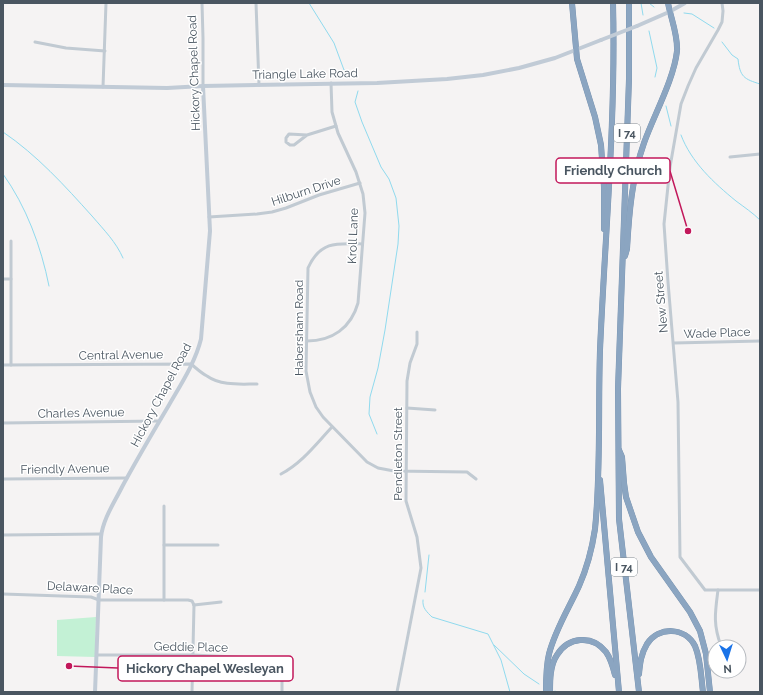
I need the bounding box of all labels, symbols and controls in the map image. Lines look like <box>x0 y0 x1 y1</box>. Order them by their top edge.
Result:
street label: Hickory Chapel Road <box>185 15 203 131</box>
street label: Triangle Lake Road <box>252 66 358 82</box>
road number: I 74 <box>614 124 640 142</box>
callout: Friendly Church <box>556 158 670 183</box>
text: Friendly Church <box>564 163 662 178</box>
street label: Hilburn Drive <box>270 173 342 209</box>
street label: Kroll Lane <box>345 208 361 264</box>
street label: New Street <box>651 271 671 333</box>
street label: Habersham Road <box>292 280 306 376</box>
street label: Wade Place <box>683 325 751 341</box>
street label: Hickory Chapel Road <box>128 341 194 449</box>
street label: Central Avenue <box>79 347 163 363</box>
street label: Charles Avenue <box>37 405 125 421</box>
street label: Pendleton Street <box>391 407 405 501</box>
street label: Friendly Avenue <box>20 461 110 477</box>
road number: I 74 <box>611 558 637 576</box>
street label: Delaware Place <box>47 579 133 597</box>
street label: Geddie Place <box>154 639 228 655</box>
north arrow <box>707 639 747 679</box>
callout: Hickory Chapel Wesleyan <box>118 656 293 681</box>
text: Hickory Chapel Wesleyan <box>126 661 284 676</box>
text: N <box>723 662 732 675</box>

